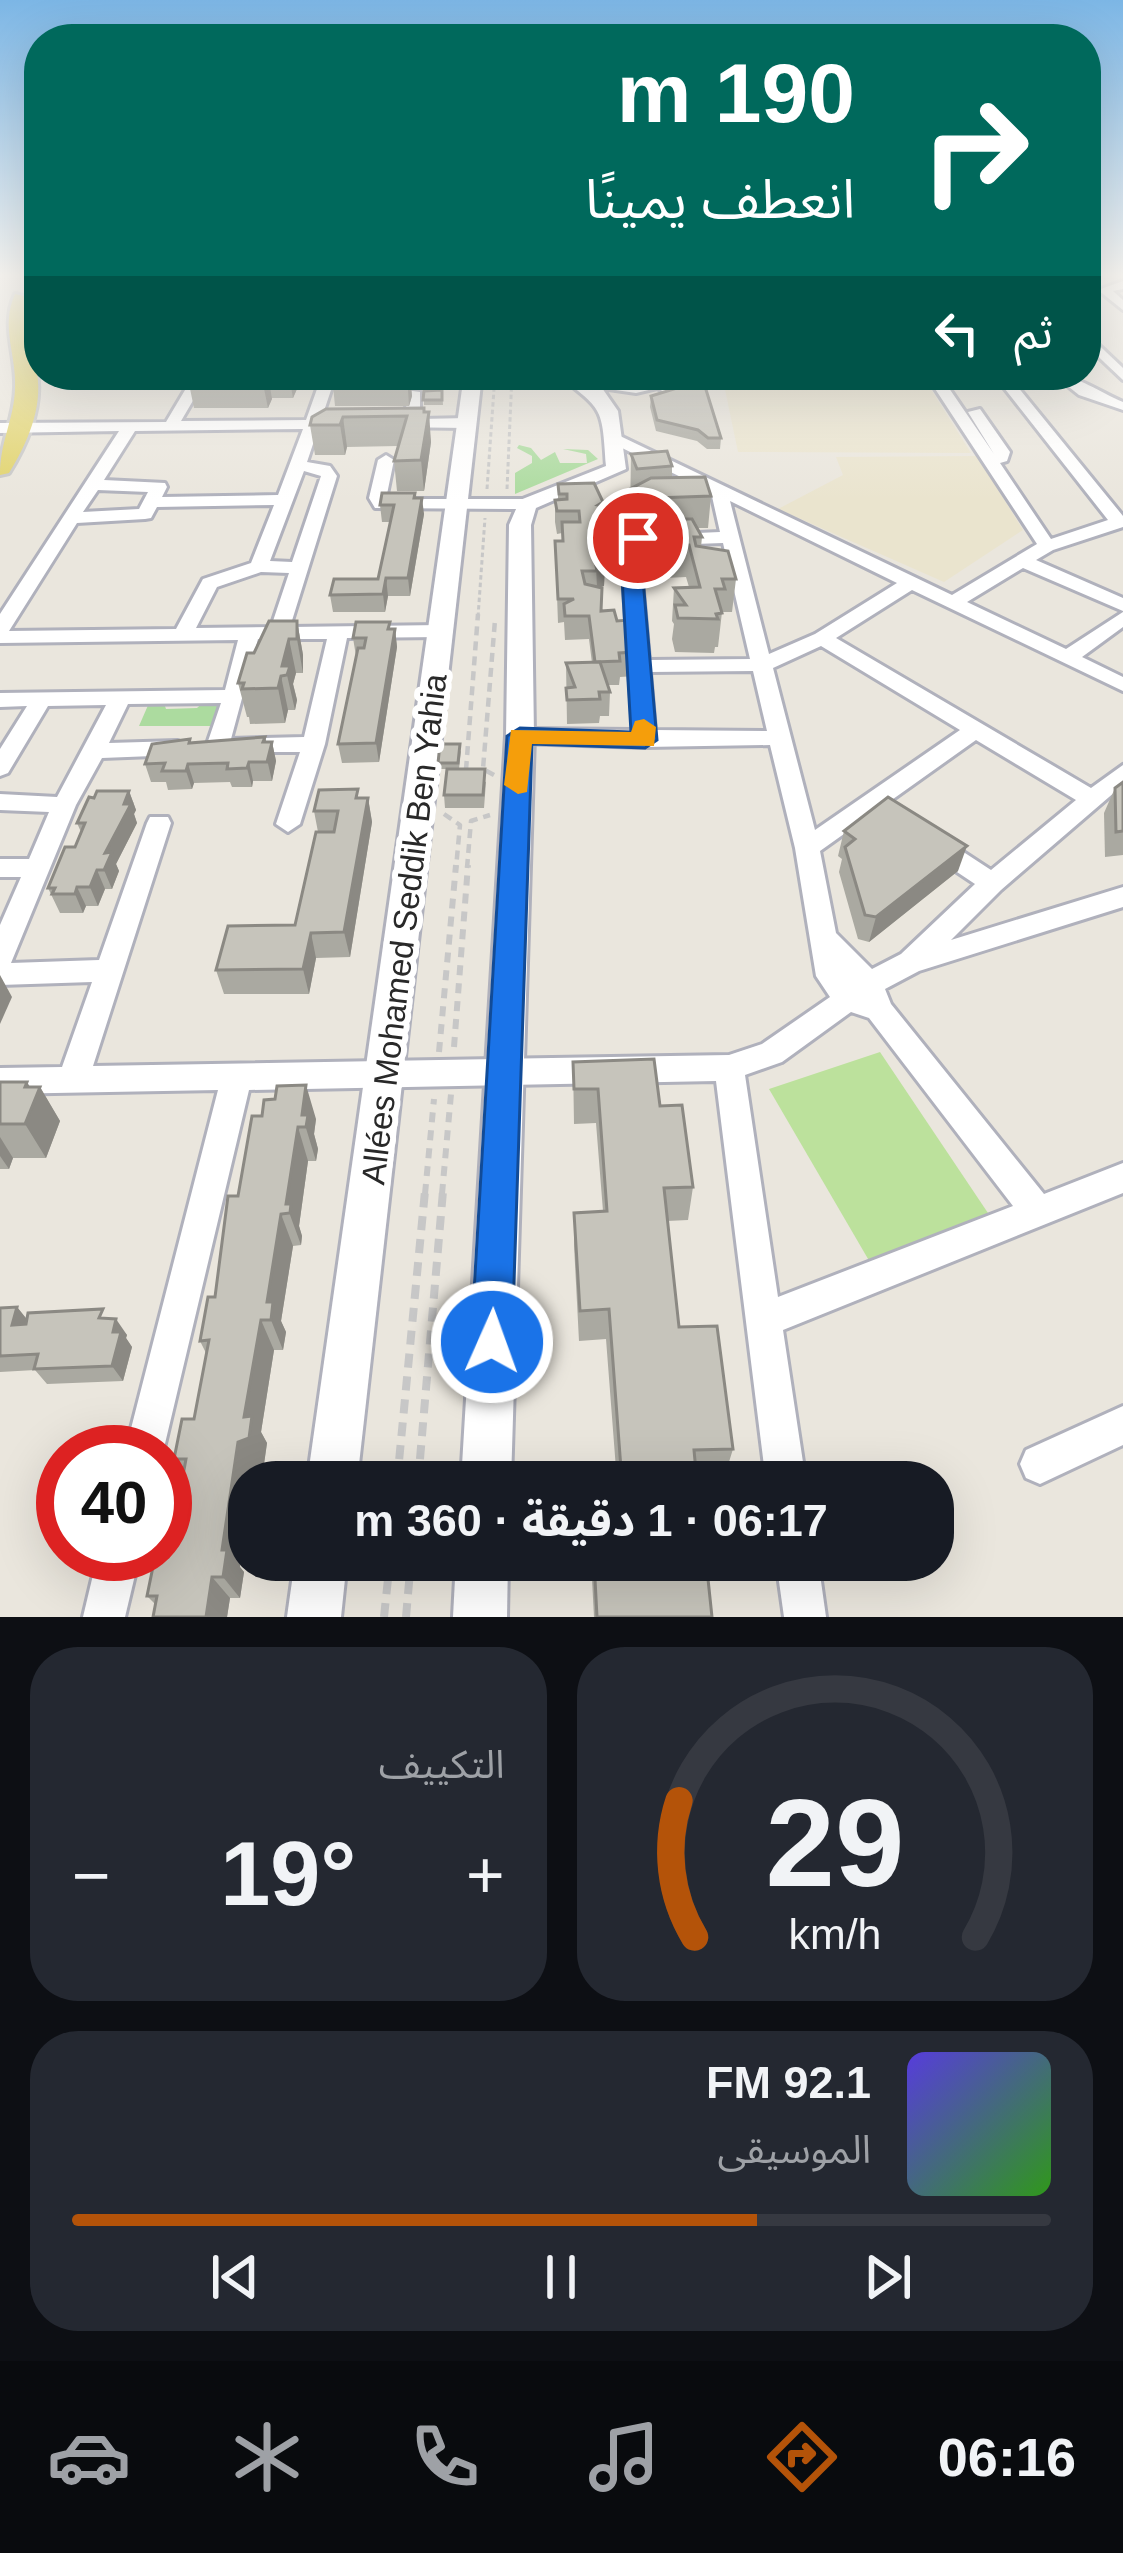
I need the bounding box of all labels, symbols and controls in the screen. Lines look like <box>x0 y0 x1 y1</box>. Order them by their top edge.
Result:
text: 190 m <box>617 46 855 140</box>
icon: right <box>897 72 1053 228</box>
text: انعطف يمينًا <box>585 169 855 229</box>
icon: left <box>924 300 990 366</box>
text: ثم <box>1014 307 1053 358</box>
pin <box>587 487 689 589</box>
icon: arrive <box>605 505 671 571</box>
street label: Allées Mohamed Seddik Ben Yahia <box>354 671 454 1186</box>
position arrow <box>429 1279 555 1405</box>
speed limit sign: 40 <box>36 1425 192 1581</box>
text: 06:17 · 1 دقيقة · 360 m <box>354 1495 828 1546</box>
text: التكييف <box>379 1743 505 1786</box>
text: 29 <box>765 1773 904 1912</box>
text: 19° <box>220 1824 356 1924</box>
text: − <box>72 1838 111 1912</box>
text: + <box>466 1838 504 1912</box>
text: km/h <box>788 1910 881 1958</box>
text: 92.1 FM <box>706 2057 871 2108</box>
text: الموسيقى <box>717 2128 871 2171</box>
icon: previous <box>202 2244 268 2310</box>
icon: pause <box>528 2244 594 2310</box>
icon: next <box>855 2244 921 2310</box>
icon: car <box>47 2415 131 2499</box>
icon: climate <box>225 2415 309 2499</box>
icon: phone <box>403 2415 487 2499</box>
icon: music <box>582 2415 666 2499</box>
icon: directions <box>760 2415 844 2499</box>
text: 06:16 <box>938 2427 1076 2487</box>

